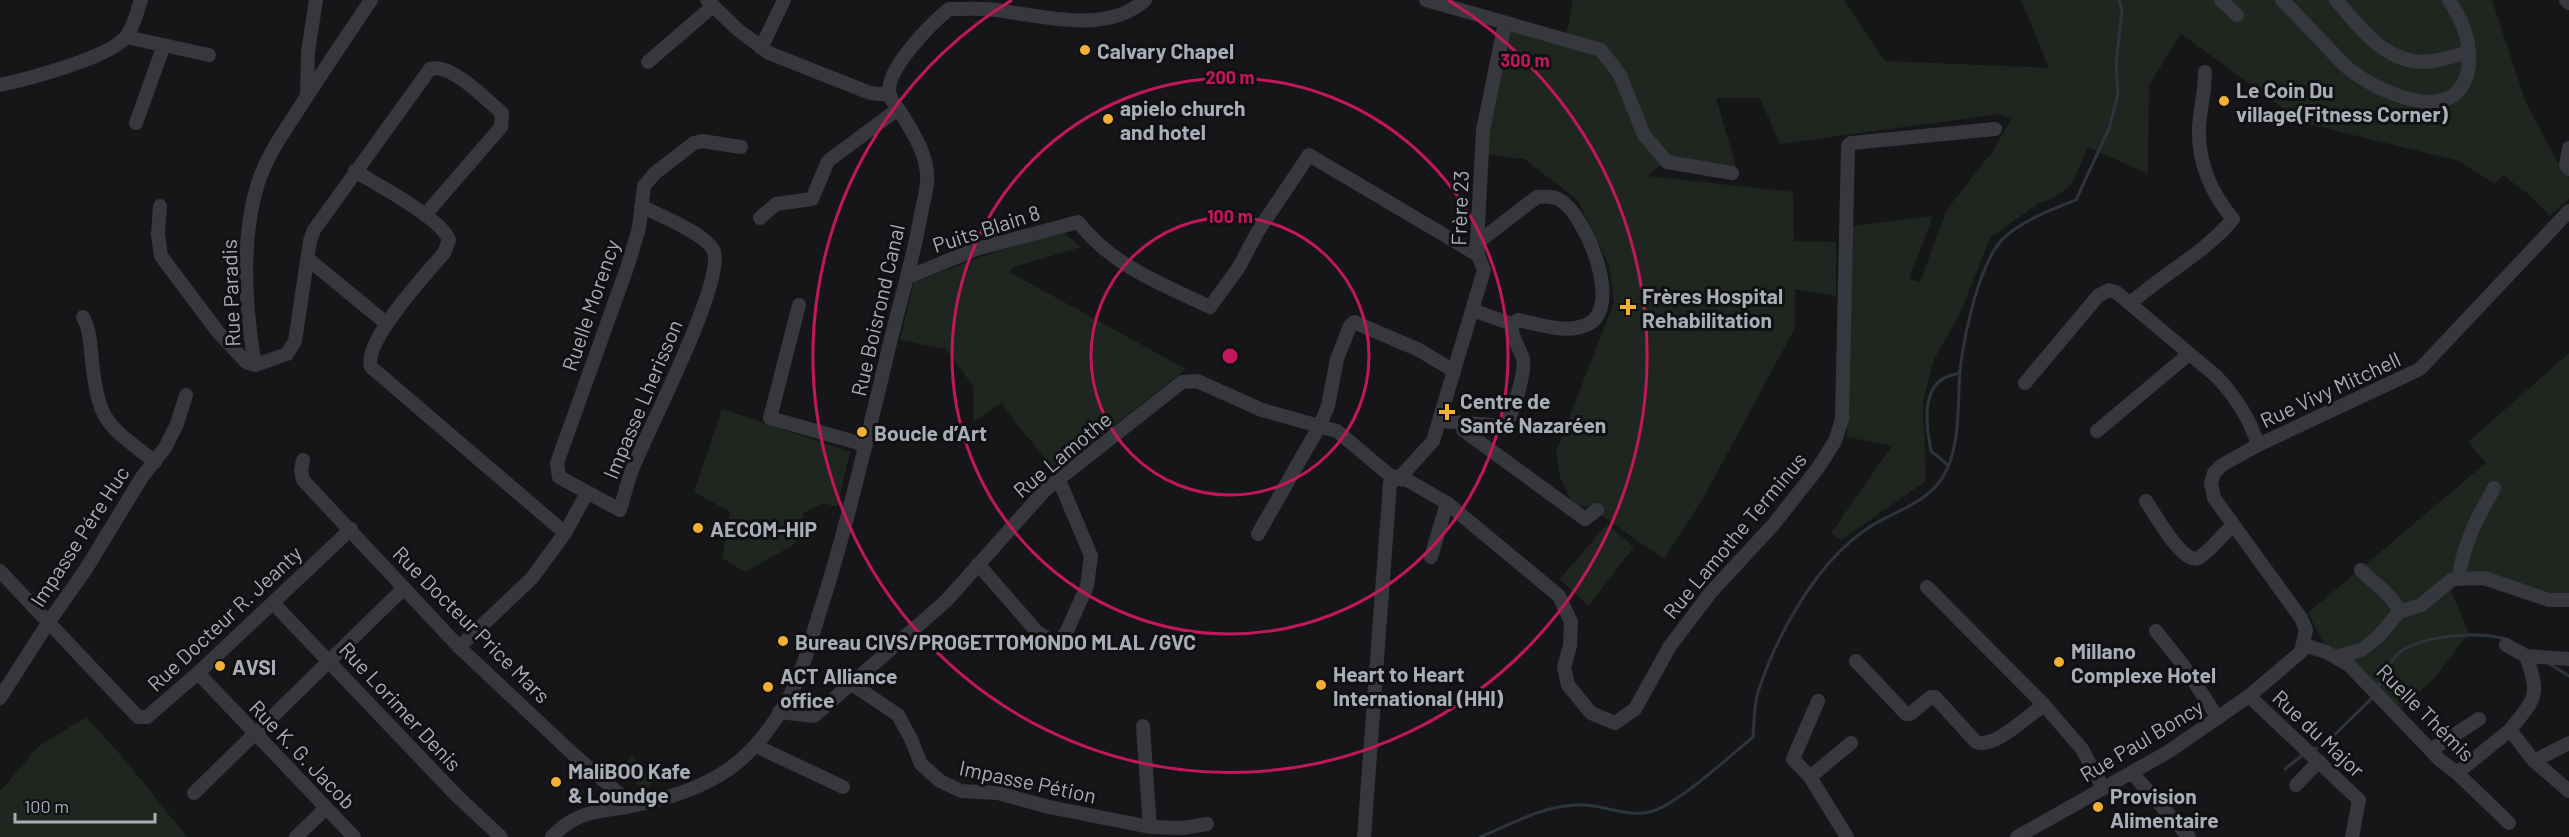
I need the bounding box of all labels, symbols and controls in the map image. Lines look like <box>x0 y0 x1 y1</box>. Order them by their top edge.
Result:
place label: Calvary Chapel <box>1097 38 1234 63</box>
marker: Calvary Chapel <box>1078 43 1092 57</box>
text: 300 m <box>1501 49 1549 71</box>
text: 200 m <box>1205 66 1255 88</box>
place label: Le Coin Du village(Fitness Corner) <box>2236 77 2448 126</box>
marker: Le Coin Du village(Fitness Corner) <box>2217 94 2231 108</box>
place label: apielo church and hotel <box>1120 95 1246 144</box>
marker: apielo church and hotel <box>1101 112 1115 126</box>
street label: Frère 23 <box>1445 170 1473 246</box>
street label: Puits Blain 8 <box>929 199 1043 257</box>
text: 100 m <box>1207 205 1253 227</box>
street label: Rue Boisrond Canal <box>845 222 909 398</box>
street label: Ruelle Morency <box>556 236 624 374</box>
street label: Rue Paradis <box>216 239 244 347</box>
place label: Frères Hospital Rehabilitation <box>1642 283 1783 332</box>
marker: Frères Hospital Rehabilitation <box>1619 298 1637 316</box>
street label: Impasse Lherisson <box>597 316 687 482</box>
centre of rings <box>1220 346 1240 366</box>
street label: Rue Vivy Mitchell <box>2256 346 2404 432</box>
place label: Centre de Santé Nazaréen <box>1460 388 1606 437</box>
marker: Centre de Santé Nazaréen <box>1438 403 1456 421</box>
street label: Rue Lamothe <box>1008 406 1116 502</box>
place label: Boucle d’Art <box>874 420 987 445</box>
marker: Boucle d’Art <box>855 425 869 439</box>
street label: Rue Lamothe Terminus <box>1657 447 1811 623</box>
street label: Impasse Pére Huc <box>24 461 134 611</box>
place label: AECOM-HIP <box>710 516 817 541</box>
marker: AECOM-HIP <box>691 521 705 535</box>
street label: Rue Docteur R. Jeanty <box>142 540 307 696</box>
street label: Rue Docteur Price Mars <box>388 540 556 708</box>
place label: Bureau CIVS/PROGETTOMONDO MLAL /GVC <box>795 629 1196 654</box>
marker: Bureau CIVS/PROGETTOMONDO MLAL /GVC <box>776 634 790 648</box>
street label: Rue Lorimer Denis <box>335 636 467 776</box>
place label: Millano Complexe Hotel <box>2071 638 2216 687</box>
place label: AVSI <box>232 654 276 679</box>
marker: Millano Complexe Hotel <box>2052 655 2066 669</box>
street label: Ruelle Thémis <box>2372 658 2480 766</box>
marker: AVSI <box>213 659 227 673</box>
place label: Heart to Heart International (HHI) <box>1333 661 1504 710</box>
place label: ACT Alliance office <box>780 663 898 712</box>
marker: Heart to Heart International (HHI) <box>1314 678 1328 692</box>
marker: ACT Alliance office <box>761 680 775 694</box>
street label: Rue du Major <box>2268 684 2370 782</box>
street label: Rue Paul Boncy <box>2075 693 2207 787</box>
street label: Rue K. G. Jacob <box>245 694 361 814</box>
street label: Impasse Pétion <box>957 754 1099 808</box>
place label: MaliBOO Kafe & Loundge <box>568 758 691 807</box>
marker: MaliBOO Kafe & Loundge <box>549 775 563 789</box>
place label: Provision Alimentaire <box>2110 783 2219 832</box>
scale bar <box>15 786 154 824</box>
text: 100 m <box>24 795 69 817</box>
marker: Provision Alimentaire <box>2091 800 2105 814</box>

